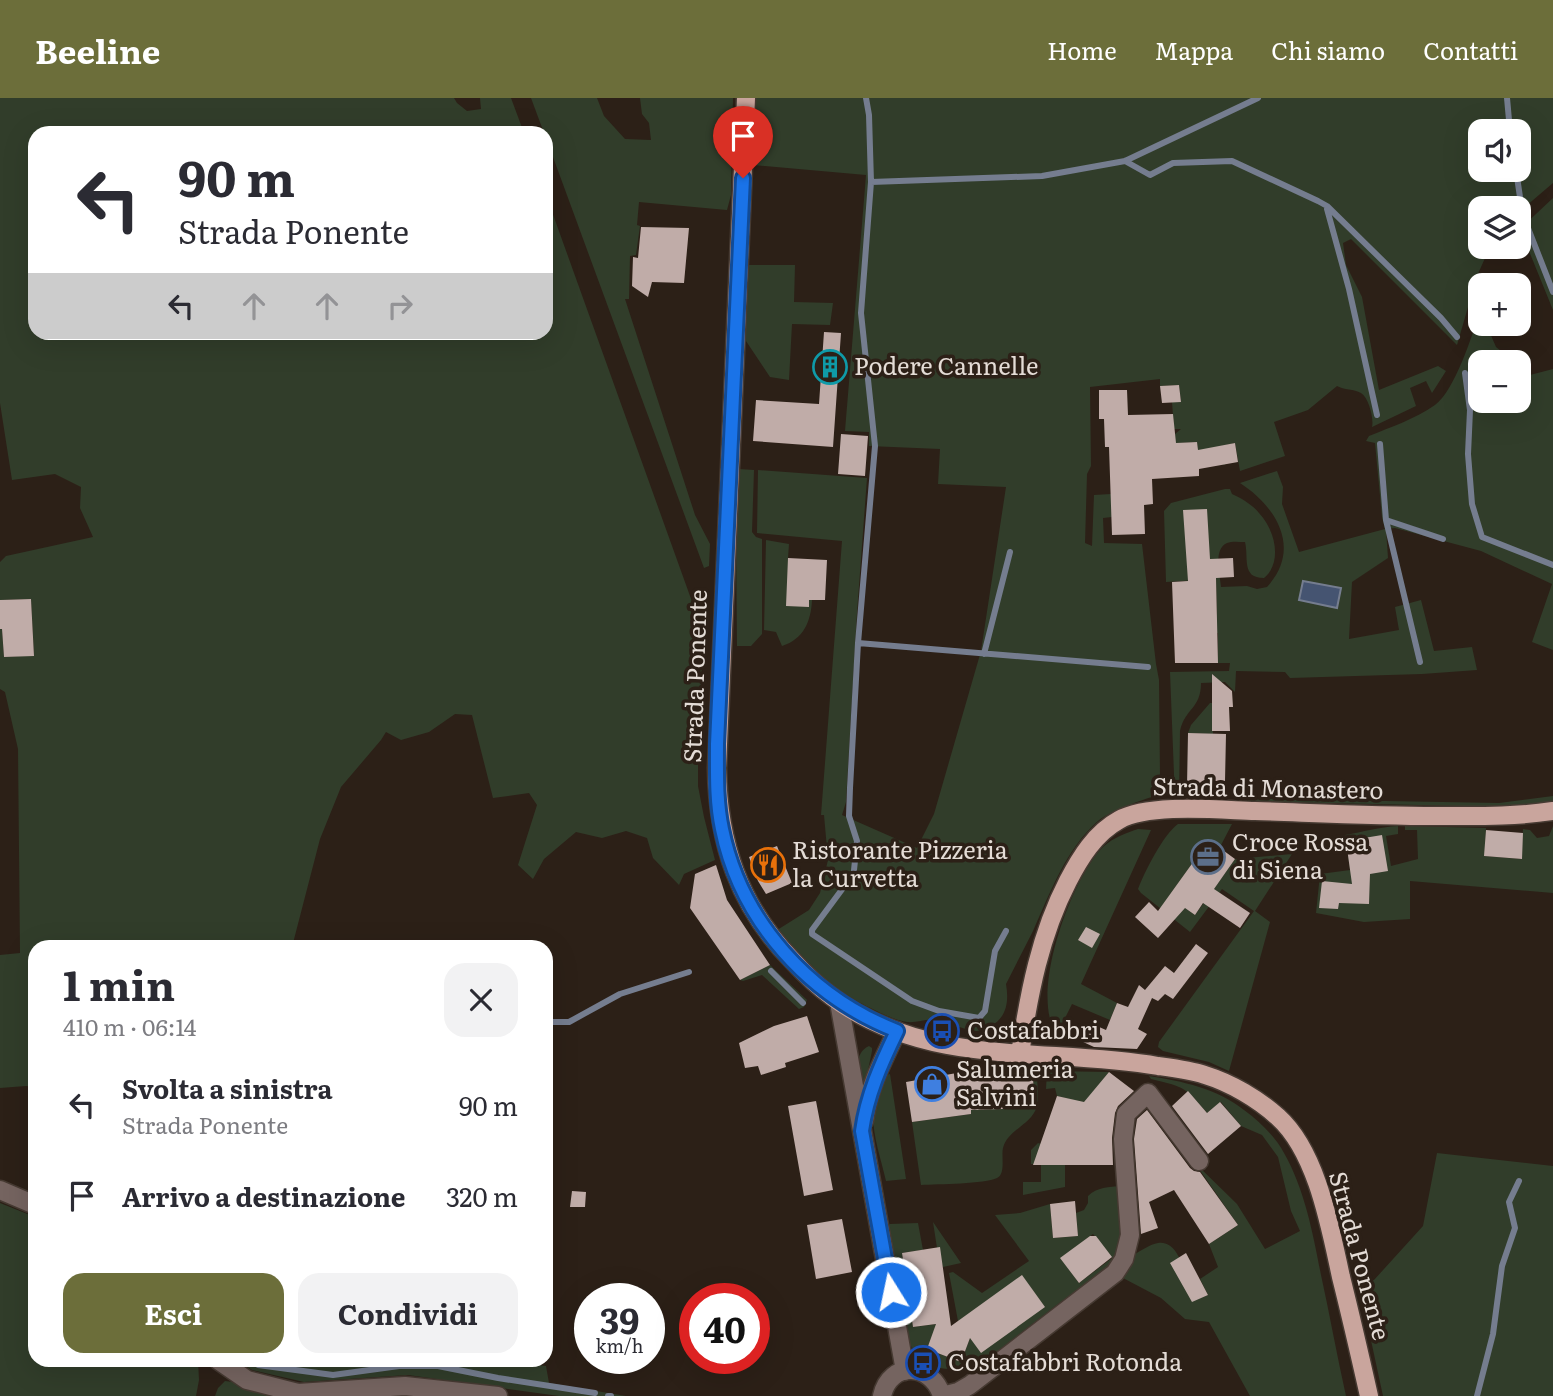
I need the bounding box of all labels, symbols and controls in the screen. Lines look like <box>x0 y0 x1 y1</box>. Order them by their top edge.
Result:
text: Beeline <box>35 25 160 74</box>
text: Home <box>1047 32 1117 67</box>
text: Mappa <box>1155 32 1233 67</box>
text: Chi siamo <box>1271 32 1385 67</box>
text: Contatti <box>1423 32 1518 67</box>
pin <box>713 106 773 178</box>
icon: arrive <box>724 117 762 155</box>
map controls <box>1468 119 1531 413</box>
button: sound <box>1468 119 1531 182</box>
text: 90 m <box>178 139 295 212</box>
icon: left <box>63 154 154 245</box>
button: layers <box>1468 196 1531 259</box>
text: Strada Ponente <box>178 206 409 254</box>
button: + <box>1468 273 1531 336</box>
icon: left <box>162 287 200 325</box>
icon: ahead <box>235 287 273 325</box>
icon: ahead <box>308 287 346 325</box>
icon: right <box>381 287 419 325</box>
place label: Podere Cannelle <box>854 347 1039 382</box>
building icon: Podere Cannelle <box>811 348 849 386</box>
button: − <box>1468 350 1531 413</box>
street label: Strada Ponente <box>673 589 714 763</box>
street label: Strada di Monastero <box>1152 767 1384 806</box>
place label: Croce Rossa di Siena <box>1232 823 1368 886</box>
place label: Ristorante Pizzeria la Curvetta <box>792 831 1008 894</box>
office icon: Croce Rossa di Siena <box>1189 838 1227 876</box>
restaurant icon: Ristorante Pizzeria la Curvetta <box>749 846 787 884</box>
text: 1 min <box>63 952 175 1014</box>
button: close <box>444 963 518 1037</box>
text: 410 m · 06:14 <box>63 1009 197 1043</box>
place label: Costafabbri <box>967 1011 1099 1046</box>
bus stop icon: Costafabbri <box>923 1012 961 1050</box>
place label: Salumeria Salvini <box>956 1050 1074 1113</box>
shop icon: Salumeria Salvini <box>913 1065 951 1103</box>
text: Svolta a sinistra <box>122 1068 333 1107</box>
text: 90 m <box>459 1085 518 1124</box>
icon: left <box>63 1086 101 1124</box>
text: Strada Ponente <box>122 1107 288 1141</box>
street label: Strada Ponente <box>1322 1167 1401 1344</box>
text: Arrivo a destinazione <box>122 1176 406 1215</box>
text: 320 m <box>446 1176 518 1215</box>
icon: arrive <box>63 1177 101 1215</box>
position arrow <box>854 1255 928 1329</box>
button: Esci <box>63 1273 284 1353</box>
button: Condividi <box>298 1273 518 1353</box>
speed limit sign: 40 <box>679 1283 770 1374</box>
text: 39 <box>600 1293 639 1345</box>
text: km/h <box>596 1332 643 1359</box>
place label: Costafabbri Rotonda <box>948 1343 1182 1378</box>
bus stop icon: Costafabbri Rotonda <box>904 1344 942 1382</box>

